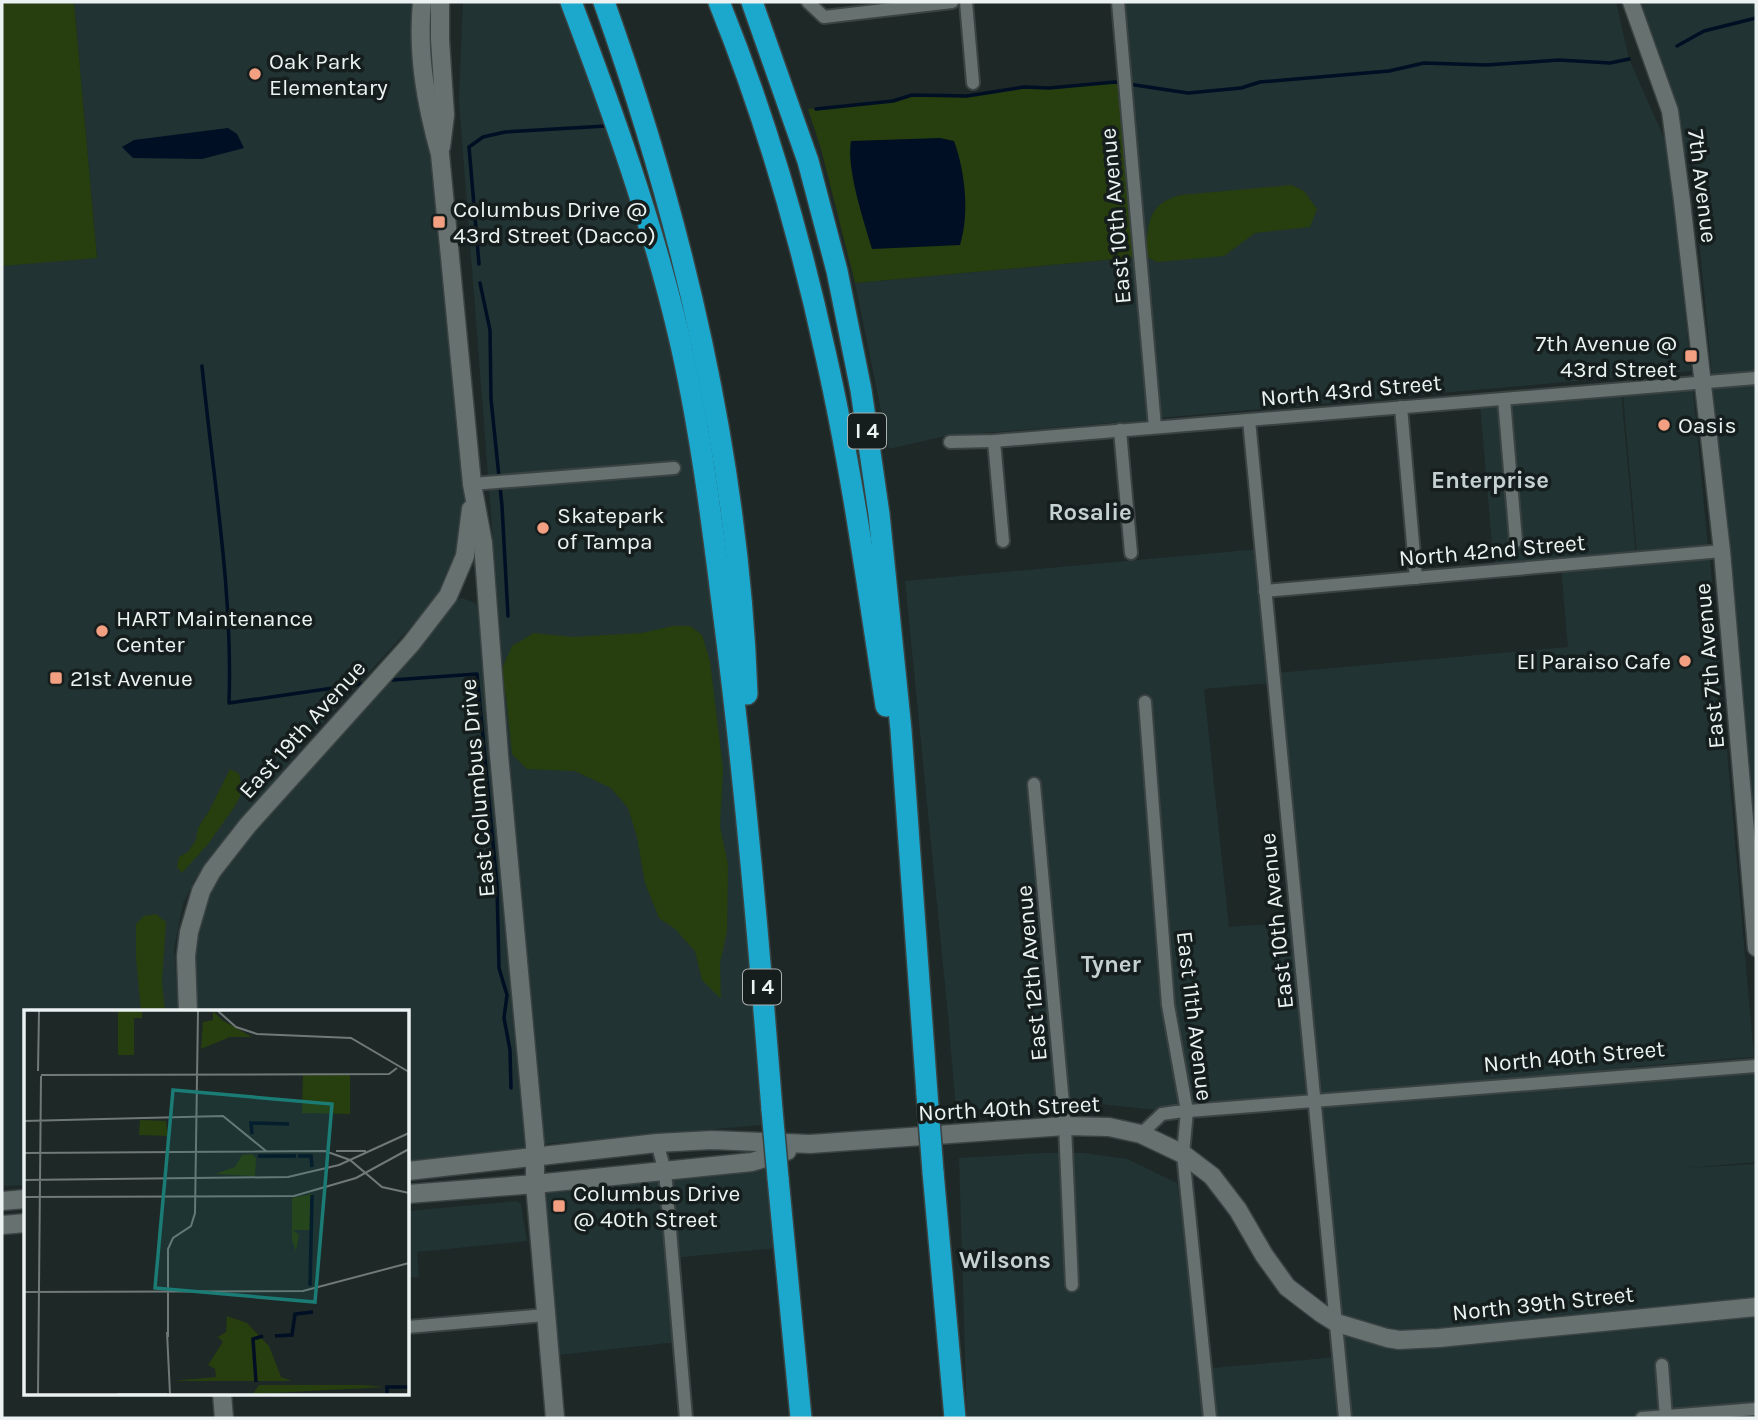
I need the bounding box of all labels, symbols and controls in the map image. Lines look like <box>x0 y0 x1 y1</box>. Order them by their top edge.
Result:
place label: Oak Park Elementary <box>269 48 388 101</box>
marker: Oak Park Elementary <box>247 66 263 82</box>
street label: East 10th Avenue <box>1094 127 1137 305</box>
street label: 7th Avenue <box>1682 128 1723 245</box>
place label: Columbus Drive @ 43rd Street (Dacco) <box>453 196 656 249</box>
marker: Columbus Drive @ 43rd Street (Dacco) <box>431 214 447 230</box>
place label: 7th Avenue @ 43rd Street <box>1535 330 1677 383</box>
marker: 7th Avenue @ 43rd Street <box>1683 348 1699 364</box>
street label: North 43rd Street <box>1259 369 1443 412</box>
place label: Oasis <box>1678 412 1737 439</box>
road number: I 4 <box>848 414 886 448</box>
marker: Oasis <box>1656 417 1672 433</box>
district label: Enterprise <box>1431 466 1549 494</box>
district label: Rosalie <box>1048 498 1132 526</box>
place label: Skatepark of Tampa <box>557 502 664 555</box>
marker: Skatepark of Tampa <box>535 520 551 536</box>
street label: North 42nd Street <box>1398 529 1587 572</box>
street label: East 7th Avenue <box>1689 582 1730 750</box>
place label: HART Maintenance Center <box>116 605 313 658</box>
marker: HART Maintenance Center <box>94 623 110 639</box>
place label: El Paraiso Cafe <box>1516 648 1671 675</box>
marker: El Paraiso Cafe <box>1677 653 1693 669</box>
street label: East 19th Avenue <box>233 655 371 804</box>
place label: 21st Avenue <box>70 665 193 692</box>
marker: 21st Avenue <box>48 670 64 686</box>
street label: East Columbus Drive <box>454 678 500 898</box>
street label: East 10th Avenue <box>1254 832 1299 1010</box>
street label: East 12th Avenue <box>1010 884 1053 1062</box>
street label: East 11th Avenue <box>1171 930 1218 1102</box>
district label: Tyner <box>1081 950 1142 978</box>
road number: I 4 <box>743 970 781 1004</box>
inset map <box>24 1010 410 1396</box>
street label: North 40th Street <box>1482 1035 1666 1078</box>
street label: North 40th Street <box>917 1090 1101 1127</box>
place label: Columbus Drive @ 40th Street <box>573 1180 740 1233</box>
marker: Columbus Drive @ 40th Street <box>551 1198 567 1214</box>
district label: Wilsons <box>959 1246 1051 1274</box>
street label: North 39th Street <box>1451 1280 1636 1326</box>

